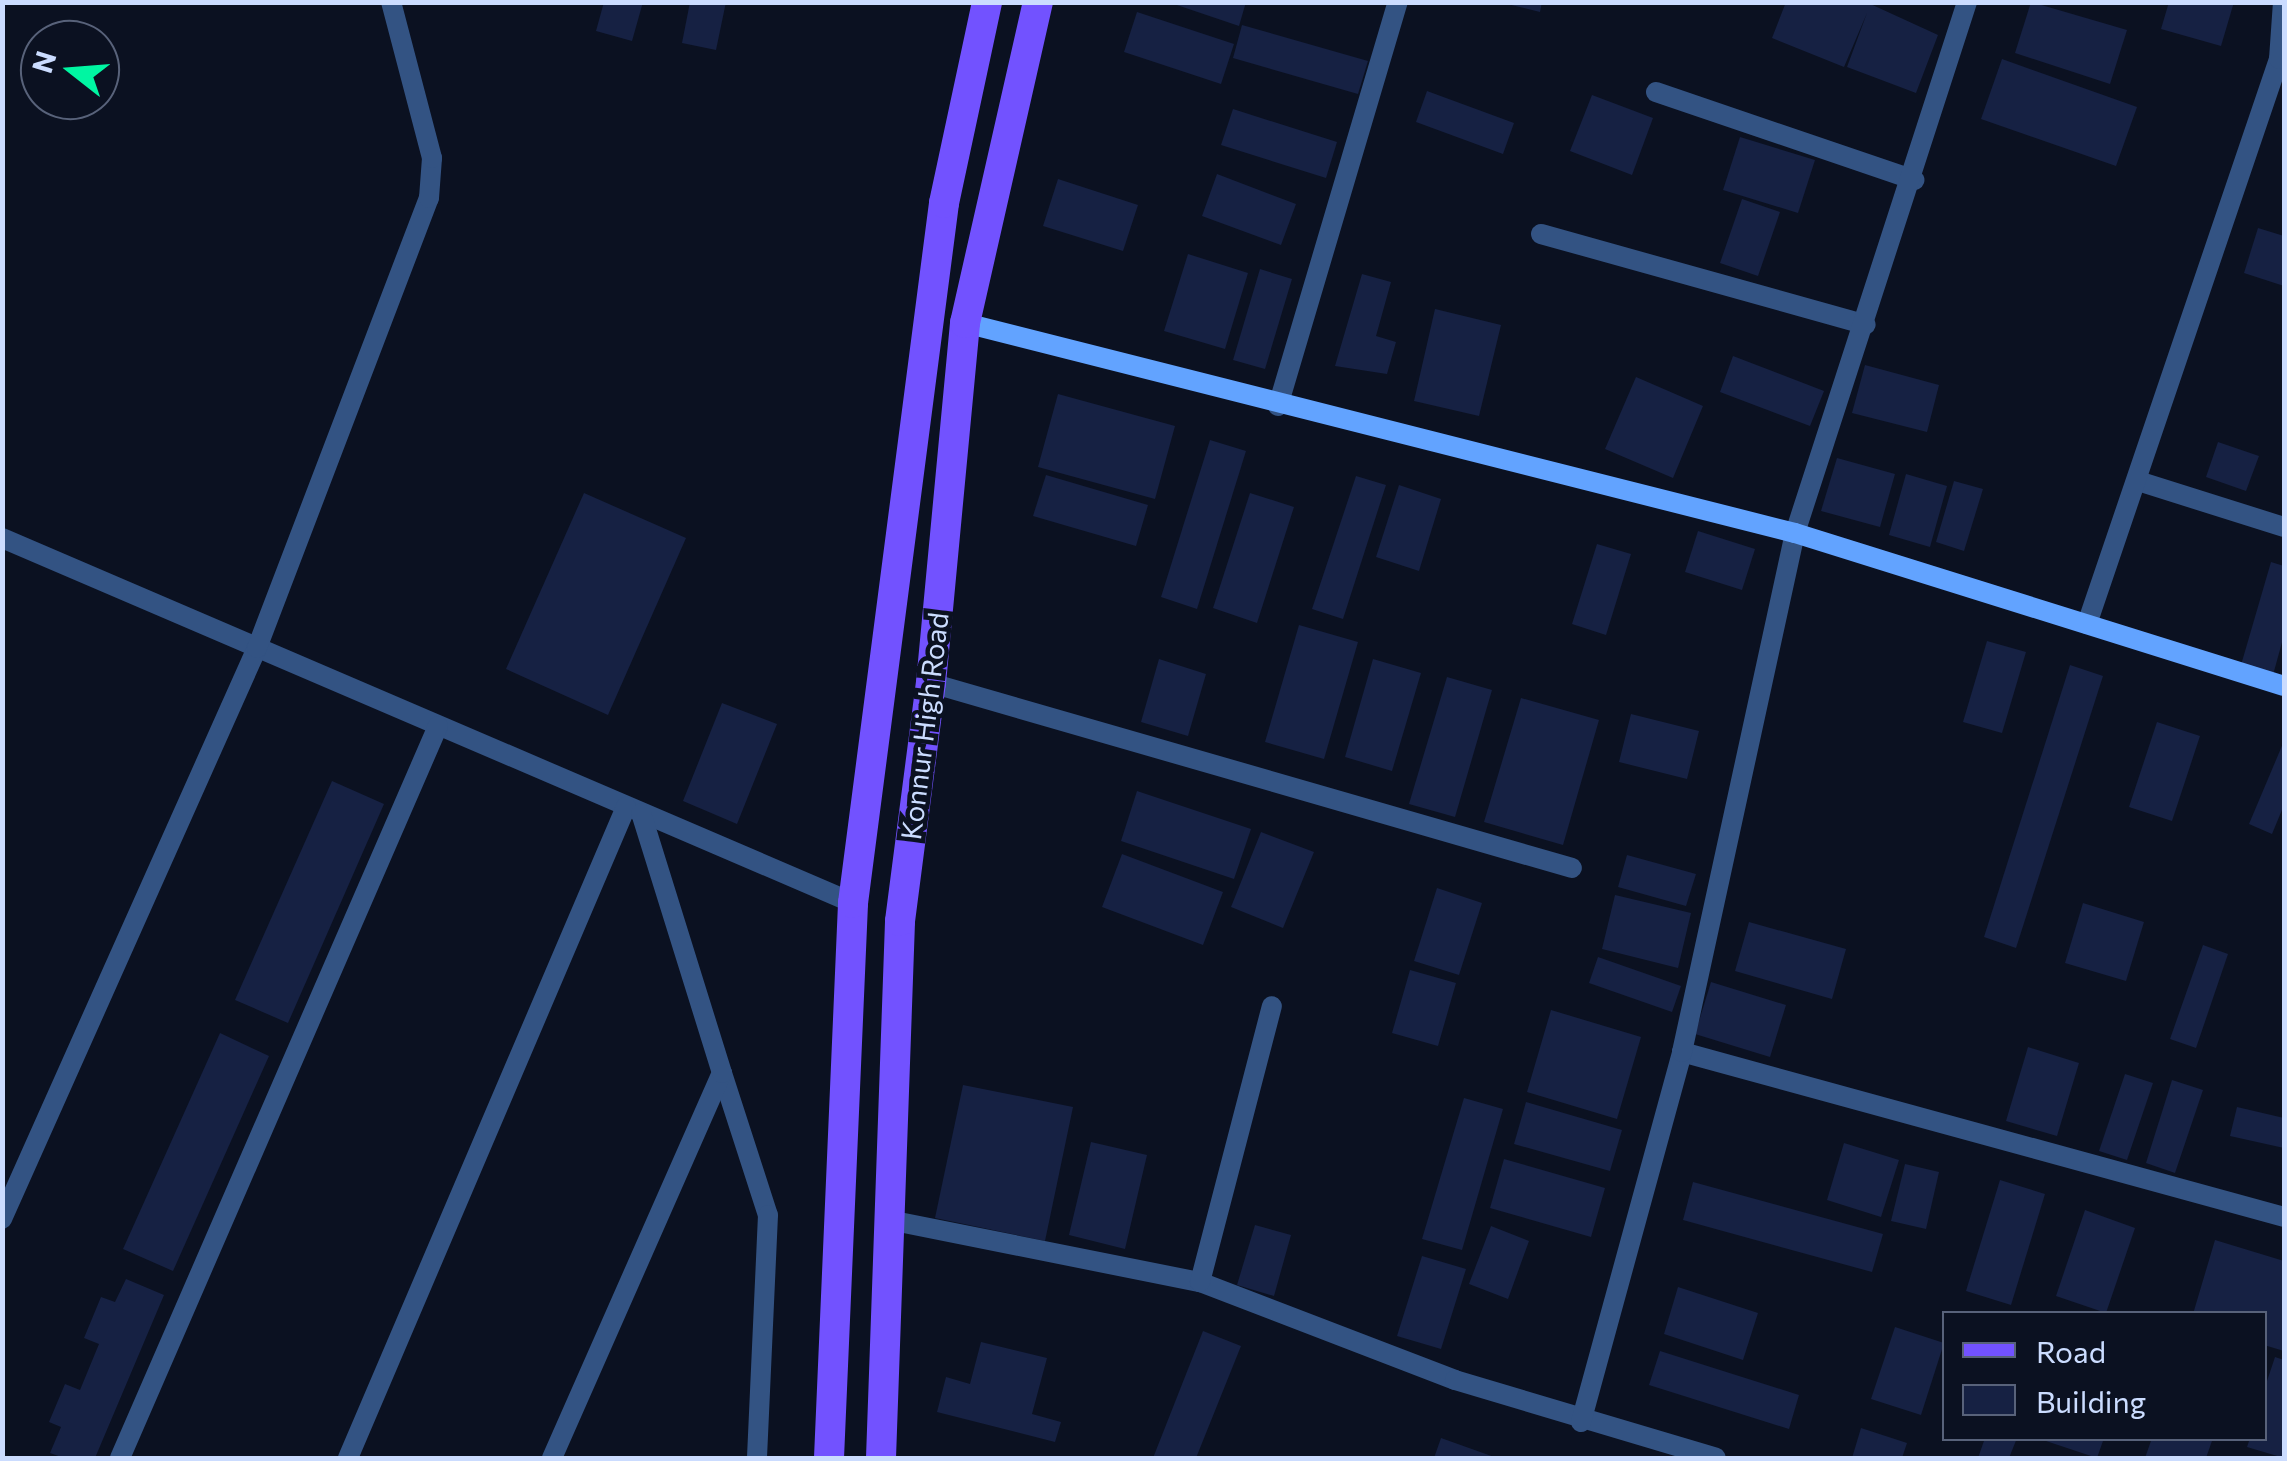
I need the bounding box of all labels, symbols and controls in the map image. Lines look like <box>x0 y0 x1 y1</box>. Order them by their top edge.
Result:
north arrow <box>20 20 120 120</box>
text: N <box>24 47 63 77</box>
street label: Konnur High Road <box>893 610 955 842</box>
legend <box>1942 1311 2267 1441</box>
text: Road <box>2036 1332 2106 1369</box>
text: Building <box>2036 1382 2146 1419</box>

